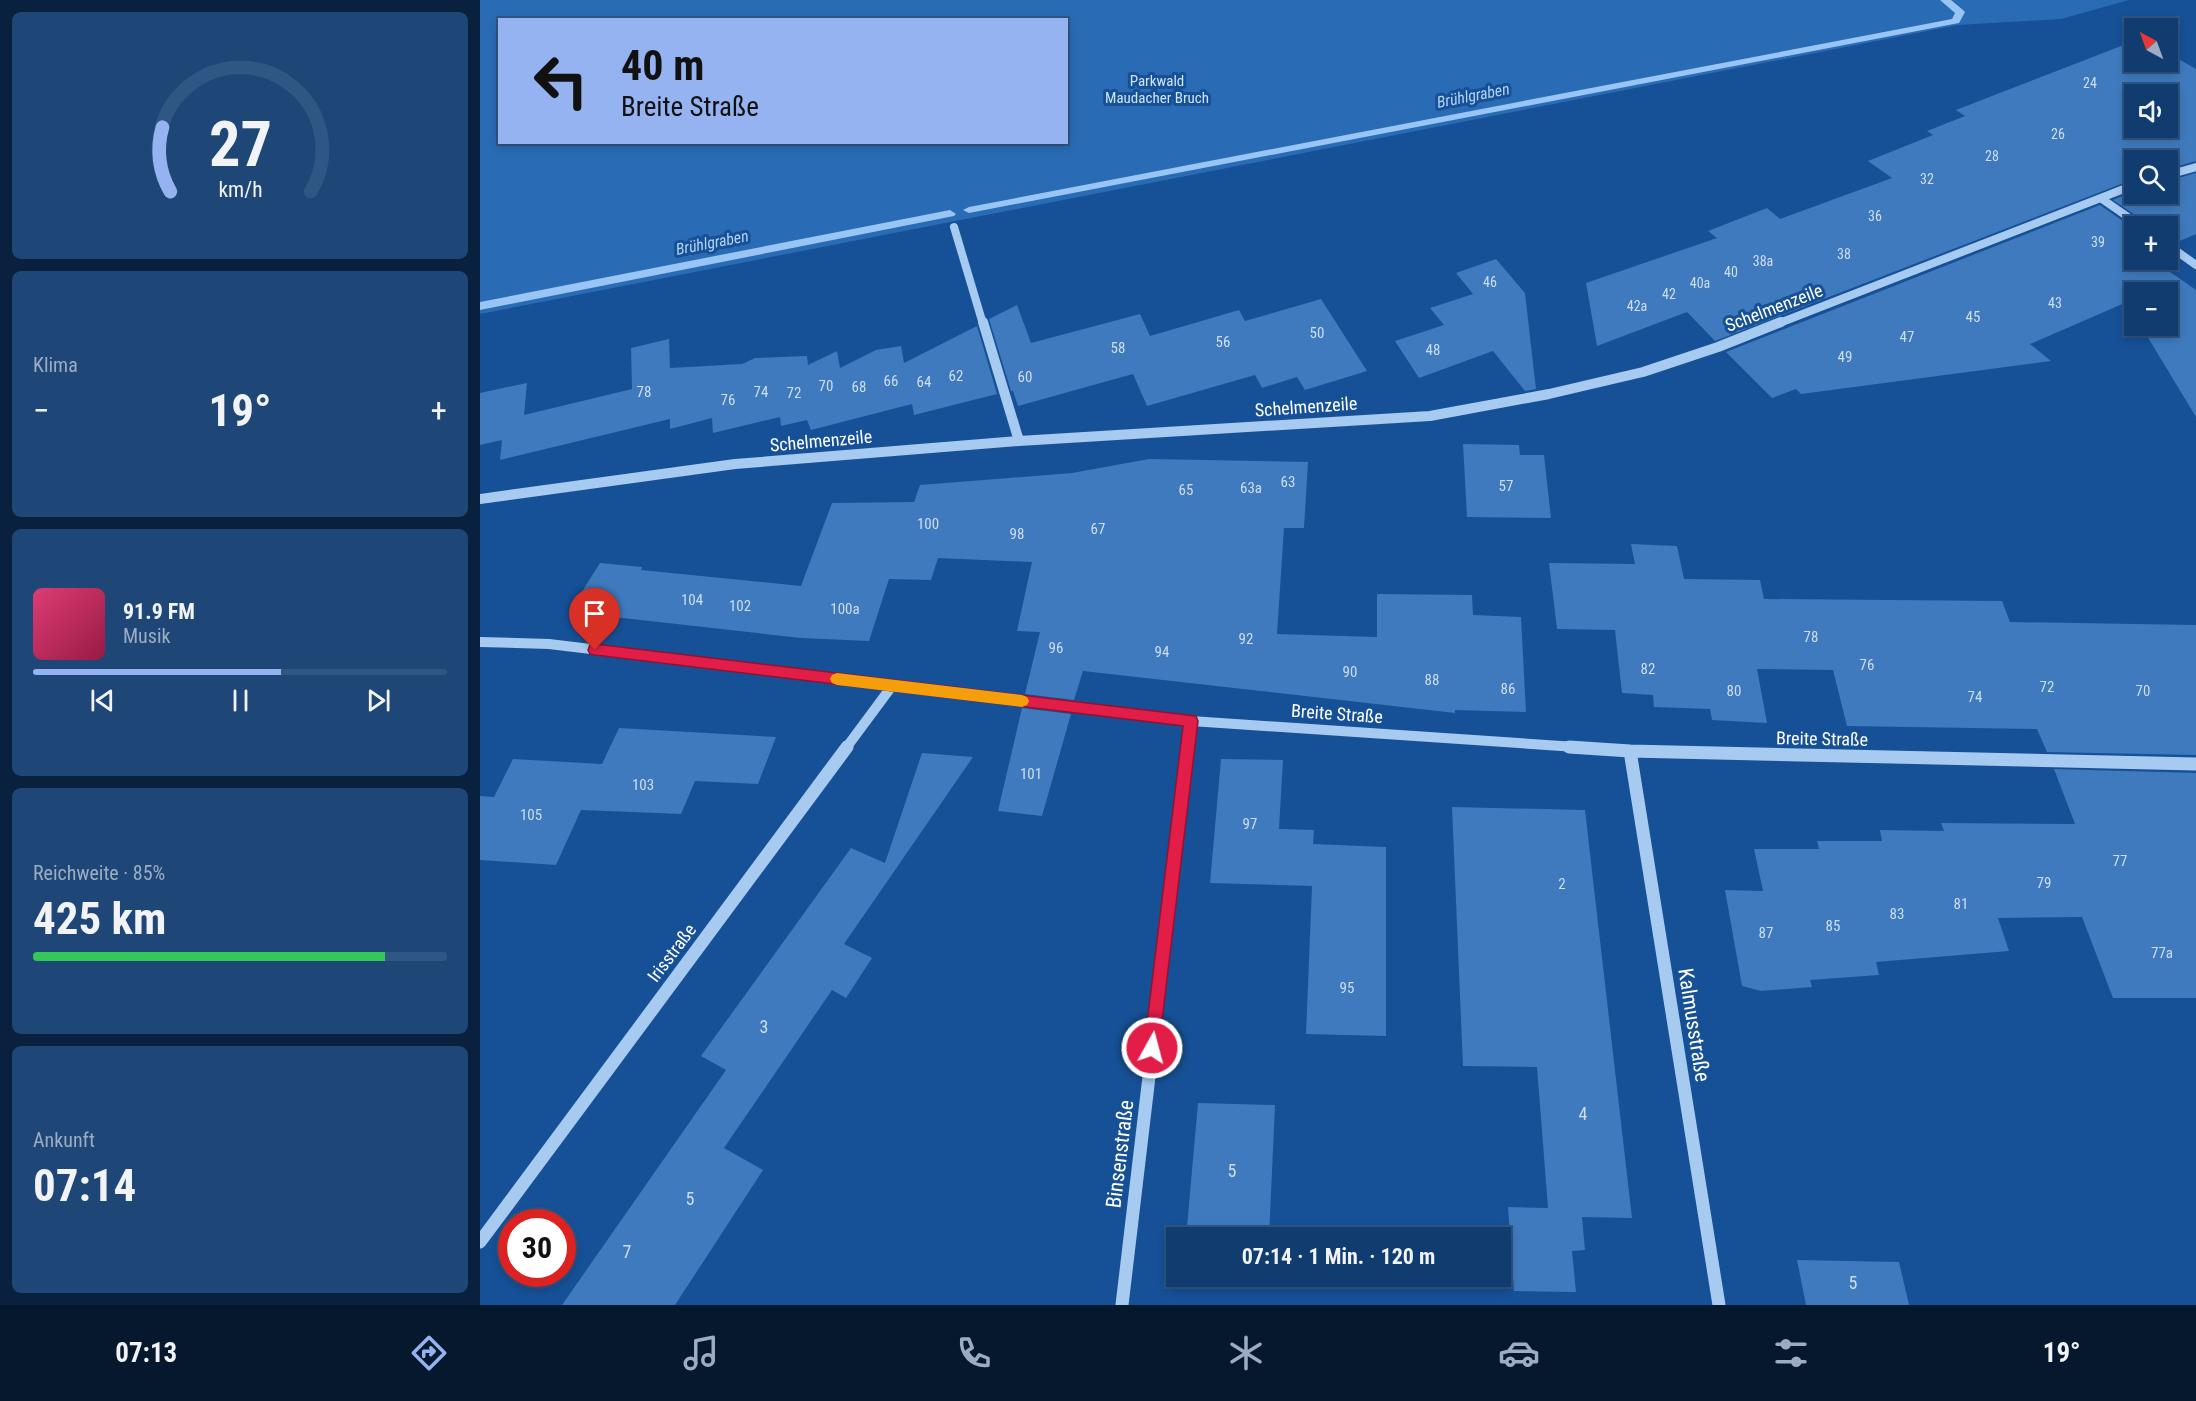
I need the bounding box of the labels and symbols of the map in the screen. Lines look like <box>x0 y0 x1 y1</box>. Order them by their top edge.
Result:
north arrow <box>2124 18 2178 72</box>
park label: Parkwald Maudacher Bruch <box>1105 72 1209 107</box>
house number: 24 <box>2083 75 2097 91</box>
water label: Brühlgraben <box>1435 79 1511 112</box>
house number: 26 <box>2051 126 2065 142</box>
house number: 28 <box>1985 148 1999 164</box>
house number: 32 <box>1920 171 1934 187</box>
house number: 36 <box>1868 208 1882 224</box>
water label: Brühlgraben <box>674 226 750 259</box>
house number: 39 <box>2091 234 2105 250</box>
house number: 38 <box>1837 246 1851 262</box>
house number: 38a <box>1753 253 1773 269</box>
house number: 40 <box>1724 264 1738 280</box>
house number: 46 <box>1483 274 1497 290</box>
house number: 40a <box>1690 275 1710 291</box>
street label: Schelmenzeile <box>1722 279 1825 336</box>
house number: 42 <box>1662 286 1676 302</box>
house number: 43 <box>2048 295 2062 311</box>
house number: 42a <box>1627 298 1647 314</box>
house number: 45 <box>1966 308 1980 326</box>
house number: 50 <box>1310 324 1324 342</box>
house number: 47 <box>1900 328 1914 346</box>
house number: 56 <box>1216 333 1230 351</box>
house number: 58 <box>1111 339 1125 357</box>
house number: 48 <box>1426 341 1440 359</box>
house number: 49 <box>1838 348 1852 366</box>
house number: 62 <box>949 367 963 385</box>
house number: 60 <box>1018 368 1032 386</box>
house number: 66 <box>884 372 898 390</box>
house number: 64 <box>917 373 931 391</box>
house number: 70 <box>819 377 833 395</box>
house number: 68 <box>852 378 866 396</box>
house number: 78 <box>637 383 651 401</box>
house number: 74 <box>754 383 768 401</box>
house number: 72 <box>787 384 801 402</box>
house number: 76 <box>721 391 735 409</box>
street label: Schelmenzeile <box>1254 392 1358 421</box>
street label: Schelmenzeile <box>769 426 873 455</box>
house number: 63 <box>1281 473 1295 491</box>
house number: 57 <box>1499 477 1513 495</box>
house number: 63a <box>1240 479 1262 497</box>
house number: 65 <box>1179 481 1193 499</box>
house number: 100 <box>917 515 939 533</box>
house number: 67 <box>1091 520 1105 538</box>
house number: 98 <box>1010 525 1024 543</box>
pin <box>569 588 620 650</box>
house number: 104 <box>681 591 703 609</box>
house number: 102 <box>729 597 751 615</box>
house number: 100a <box>830 600 860 618</box>
house number: 78 <box>1804 628 1818 646</box>
house number: 92 <box>1239 630 1253 648</box>
house number: 96 <box>1049 639 1063 657</box>
house number: 94 <box>1155 643 1169 661</box>
house number: 76 <box>1860 656 1874 674</box>
house number: 82 <box>1641 660 1655 678</box>
house number: 90 <box>1343 663 1357 681</box>
house number: 88 <box>1425 671 1439 689</box>
house number: 72 <box>2040 678 2054 696</box>
house number: 86 <box>1501 680 1515 698</box>
house number: 80 <box>1727 682 1741 700</box>
house number: 70 <box>2136 682 2150 700</box>
house number: 74 <box>1968 688 1982 706</box>
street label: Breite Straße <box>1290 700 1384 727</box>
street label: Breite Straße <box>1776 727 1868 750</box>
house number: 101 <box>1020 765 1042 783</box>
house number: 103 <box>632 776 654 794</box>
house number: 105 <box>520 806 542 824</box>
house number: 97 <box>1243 815 1257 833</box>
house number: 77 <box>2113 852 2127 870</box>
house number: 79 <box>2037 874 2051 892</box>
house number: 2 <box>1558 875 1566 893</box>
house number: 81 <box>1954 895 1968 913</box>
house number: 83 <box>1890 905 1904 923</box>
house number: 85 <box>1826 917 1840 935</box>
street label: Irisstraße <box>643 919 700 986</box>
house number: 87 <box>1759 924 1773 942</box>
house number: 77a <box>2151 944 2173 962</box>
street label: Kalmusstraße <box>1673 967 1715 1084</box>
house number: 95 <box>1340 979 1354 997</box>
house number: 3 <box>760 1016 768 1037</box>
position arrow <box>1120 1016 1184 1080</box>
street label: Binsenstraße <box>1101 1098 1139 1209</box>
house number: 4 <box>1579 1103 1588 1124</box>
house number: 5 <box>1228 1160 1237 1181</box>
house number: 5 <box>686 1188 695 1209</box>
speed limit sign: 30 <box>498 1209 576 1287</box>
house number: 7 <box>623 1241 632 1262</box>
house number: 5 <box>1849 1272 1858 1293</box>

